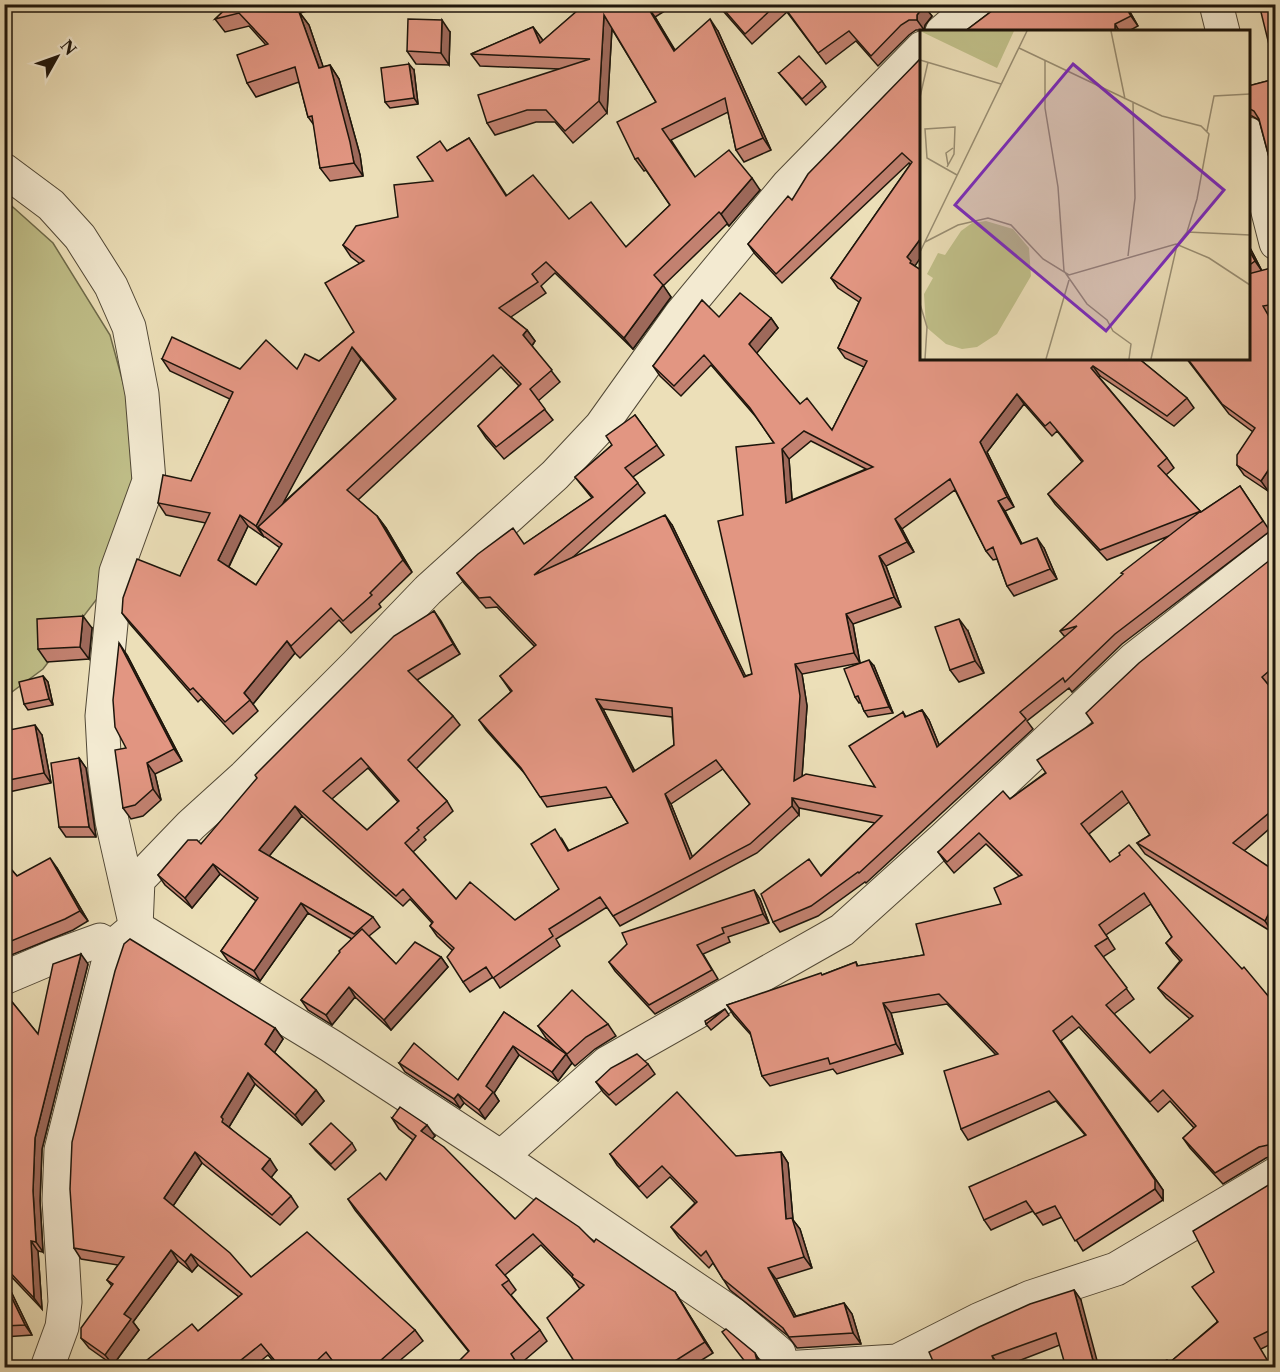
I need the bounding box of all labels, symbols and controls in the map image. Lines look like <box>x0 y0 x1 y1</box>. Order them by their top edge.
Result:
north arrow <box>27 27 87 87</box>
inset map <box>920 30 1250 360</box>
text: N <box>56 36 81 59</box>

